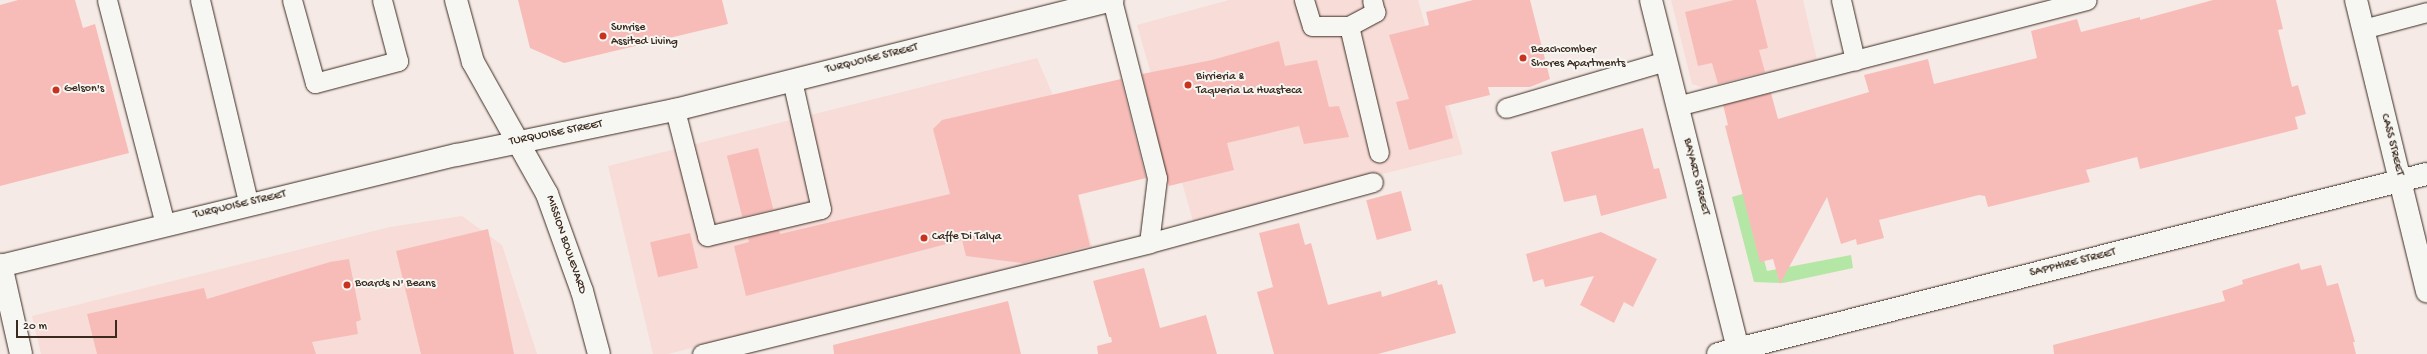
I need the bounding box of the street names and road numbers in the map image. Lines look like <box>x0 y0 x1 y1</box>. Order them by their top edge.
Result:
street label: TURQUOISE STREET <box>824 42 920 78</box>
street label: CASS STREET <box>2376 112 2406 178</box>
street label: TURQUOISE STREET <box>508 118 604 150</box>
street label: BAYARD STREET <box>1678 137 1712 217</box>
street label: TURQUOISE STREET <box>192 188 288 224</box>
street label: MISSION BOULEVARD <box>541 194 589 296</box>
street label: SAPPHIRE STREET <box>2028 246 2118 282</box>

